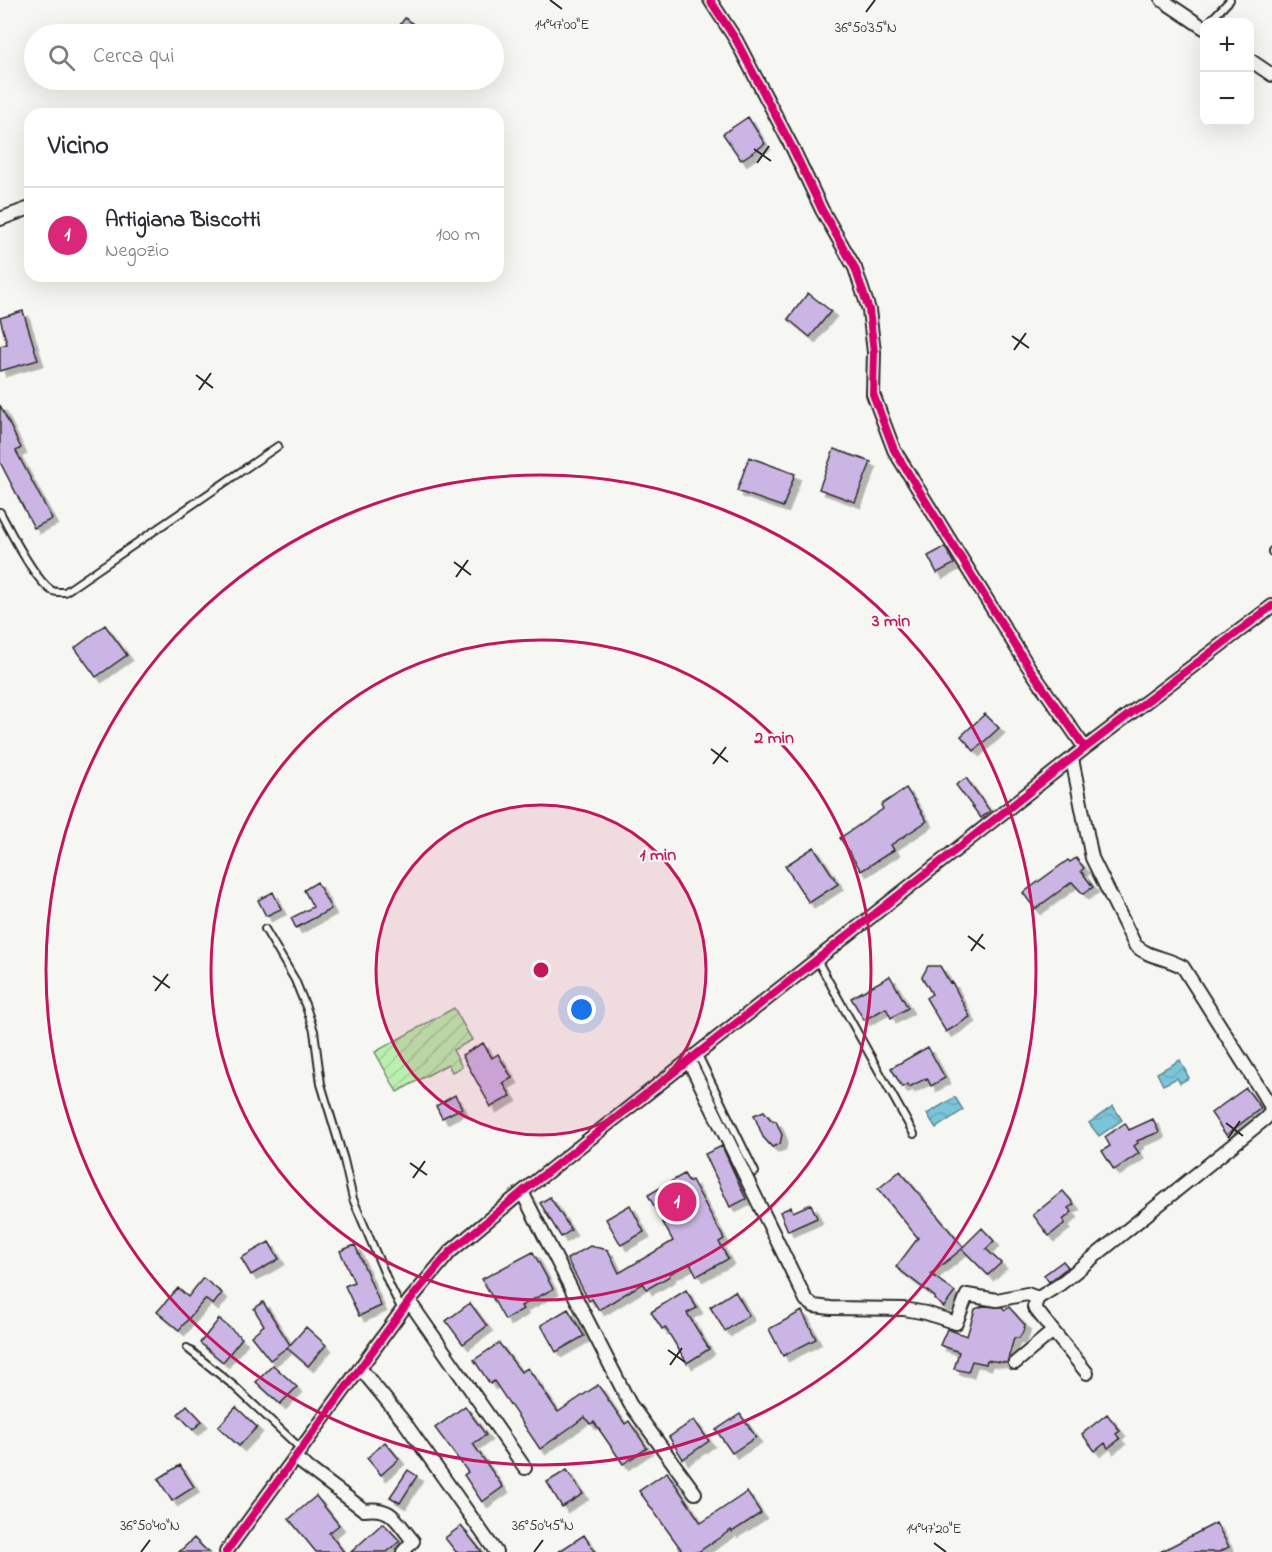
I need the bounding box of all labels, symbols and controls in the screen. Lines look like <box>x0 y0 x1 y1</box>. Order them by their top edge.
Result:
text: 14°47'00"E <box>535 14 589 36</box>
text: 36°50'35"N <box>835 17 897 39</box>
map controls <box>1200 18 1254 126</box>
button: + <box>1200 18 1254 72</box>
search box <box>24 24 504 90</box>
icon: search <box>45 41 78 74</box>
text: Cerca qui <box>93 41 175 73</box>
button: − <box>1200 72 1254 126</box>
text: Vicino <box>48 128 109 166</box>
text: Artigiana Biscotti <box>105 205 261 237</box>
text: 1 <box>64 221 71 250</box>
text: 100 m <box>436 221 480 250</box>
text: Negozio <box>105 237 169 266</box>
text: 3 min <box>871 609 910 635</box>
text: 2 min <box>753 726 794 752</box>
text: 1 min <box>640 843 676 869</box>
centre of rings <box>531 960 551 980</box>
your location <box>567 995 596 1024</box>
pin: 1 <box>658 1180 696 1224</box>
text: 36°50'40"N <box>120 1515 180 1537</box>
text: 36°50'45"N <box>512 1515 574 1537</box>
text: 14°47'20"E <box>906 1518 962 1540</box>

